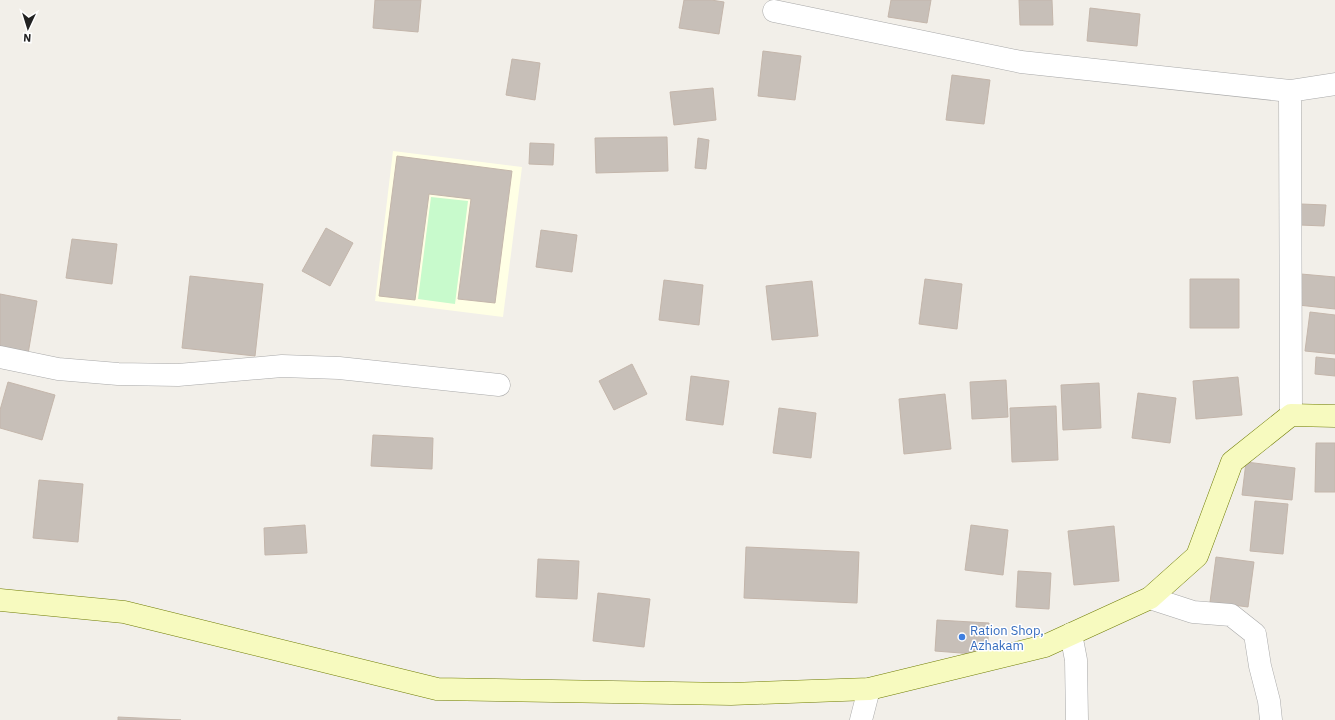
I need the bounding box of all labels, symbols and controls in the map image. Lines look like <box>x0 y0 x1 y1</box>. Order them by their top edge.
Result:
north arrow <box>8 8 48 48</box>
text: N <box>23 31 32 45</box>
place label: Ration Shop, Azhakam <box>970 622 1044 654</box>
marker: Ration Shop, Azhakam <box>957 632 967 642</box>

